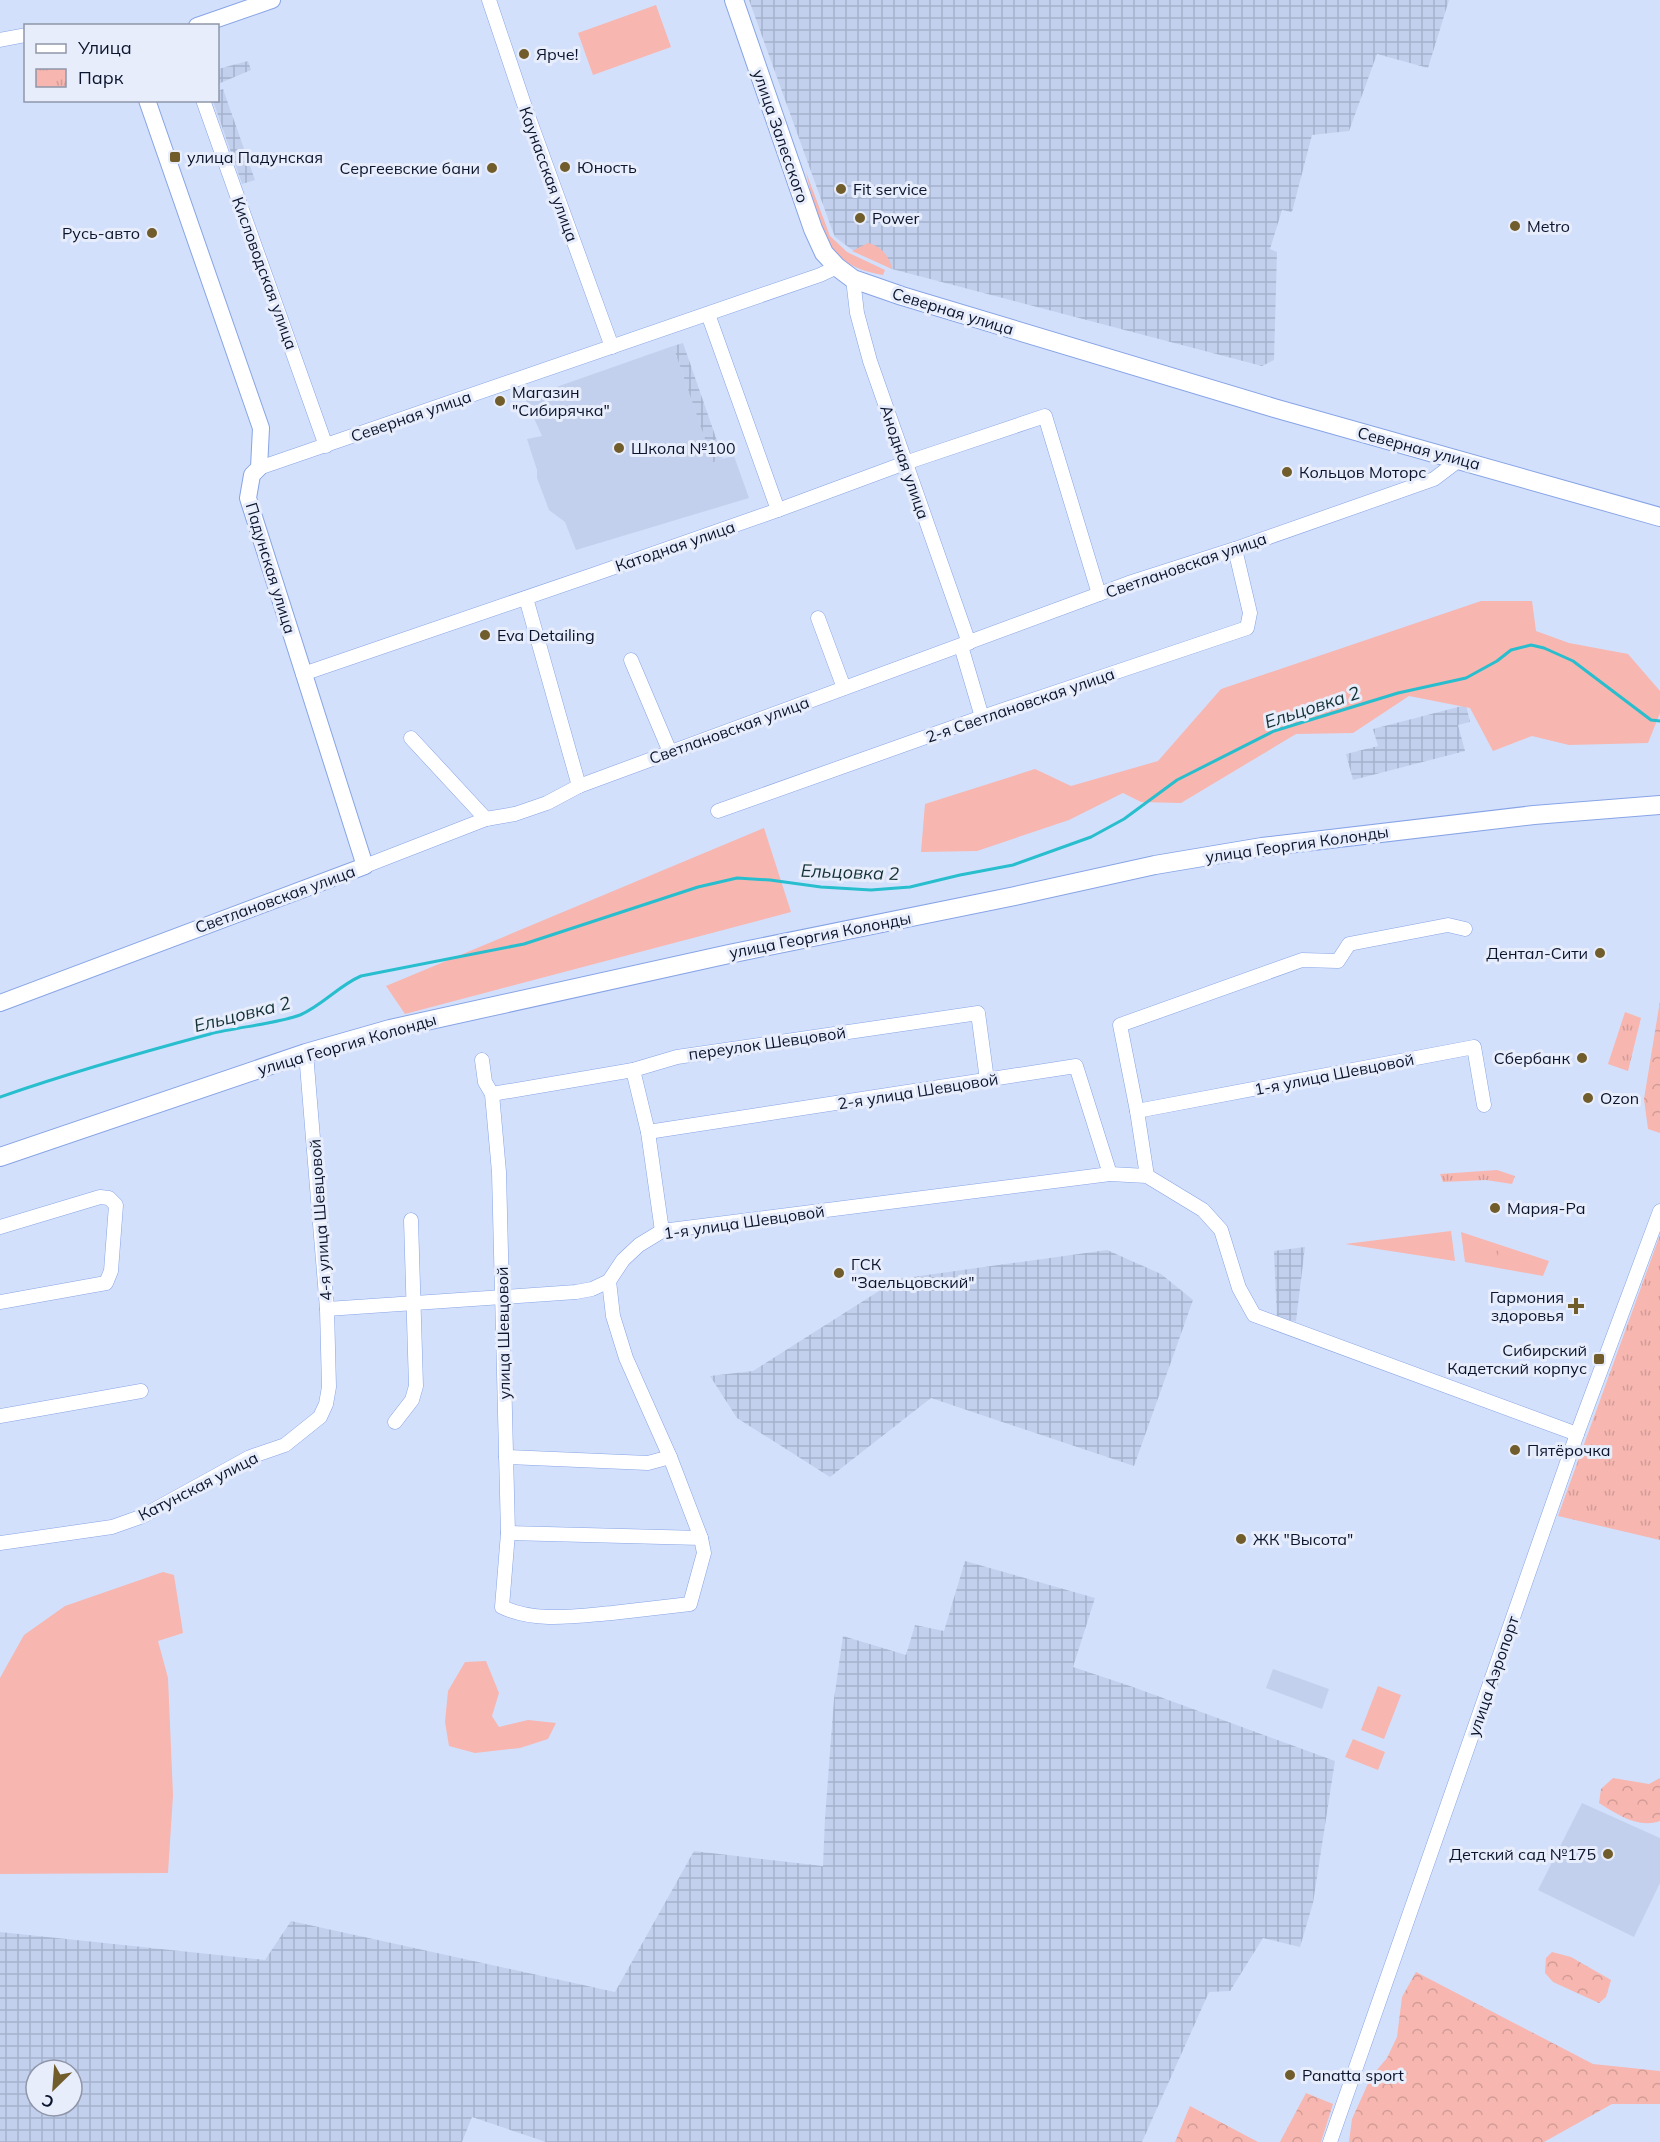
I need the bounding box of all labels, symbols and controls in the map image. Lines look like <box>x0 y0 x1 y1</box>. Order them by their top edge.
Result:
legend <box>24 24 219 102</box>
text: Улица <box>77 36 132 59</box>
place label: Ярче! <box>536 44 578 64</box>
marker: Ярче! <box>517 47 531 61</box>
text: Парк <box>78 66 124 89</box>
street label: улица Залесского <box>749 67 813 205</box>
street label: Каунасская улица <box>515 104 583 244</box>
place label: улица Падунская <box>187 147 323 167</box>
marker: улица Падунская <box>168 150 182 164</box>
place label: Юность <box>577 157 637 177</box>
place label: Сергеевские бани <box>339 158 480 178</box>
marker: Юность <box>558 160 572 174</box>
marker: Сергеевские бани <box>485 161 499 175</box>
place label: Fit service <box>853 179 927 199</box>
marker: Fit service <box>834 182 848 196</box>
street label: Кисловодская улица <box>228 194 302 352</box>
place label: Power <box>872 208 920 228</box>
marker: Power <box>853 211 867 225</box>
place label: Metro <box>1527 216 1570 236</box>
marker: Metro <box>1508 219 1522 233</box>
place label: Русь-авто <box>62 223 140 243</box>
marker: Русь-авто <box>145 226 159 240</box>
street label: Северная улица <box>890 283 1016 339</box>
place label: Магазин "Сибирячка" <box>512 382 610 420</box>
street label: Северная улица <box>348 386 474 446</box>
marker: Магазин "Сибирячка" <box>493 394 507 408</box>
street label: Анодная улица <box>876 402 934 522</box>
street label: Северная улица <box>1355 422 1483 474</box>
place label: Школа №100 <box>631 438 736 458</box>
marker: Школа №100 <box>612 441 626 455</box>
place label: Кольцов Моторс <box>1299 462 1426 482</box>
marker: Кольцов Моторс <box>1280 465 1294 479</box>
street label: Падунская улица <box>242 500 300 636</box>
street label: Катодная улица <box>612 516 738 576</box>
street label: Светлановская улица <box>1103 528 1269 602</box>
place label: Eva Detailing <box>497 625 595 645</box>
marker: Eva Detailing <box>478 628 492 642</box>
street label: 2-я Светлановская улица <box>923 663 1117 747</box>
water label: Ельцовка 2 <box>1262 681 1363 733</box>
street label: Светлановская улица <box>646 692 812 768</box>
street label: улица Георгия Колонды <box>1204 821 1390 867</box>
water label: Ельцовка 2 <box>800 859 900 885</box>
street label: Светлановская улица <box>192 861 358 937</box>
street label: улица Георгия Колонды <box>727 908 913 962</box>
place label: Дентал-Сити <box>1486 943 1588 963</box>
marker: Дентал-Сити <box>1593 946 1607 960</box>
water label: Ельцовка 2 <box>191 991 293 1037</box>
street label: улица Георгия Колонды <box>255 1009 439 1079</box>
street label: переулок Шевцовой <box>687 1022 847 1064</box>
place label: Сбербанк <box>1494 1048 1570 1068</box>
street label: 1-я улица Шевцовой <box>1253 1049 1415 1099</box>
marker: Сбербанк <box>1575 1051 1589 1065</box>
street label: 2-я улица Шевцовой <box>836 1068 1000 1114</box>
place label: Ozon <box>1600 1088 1639 1108</box>
marker: Ozon <box>1581 1091 1595 1105</box>
street label: 4-я улица Шевцовой <box>304 1138 336 1302</box>
place label: Мария-Ра <box>1507 1198 1585 1218</box>
street label: 1-я улица Шевцовой <box>662 1201 826 1243</box>
marker: Мария-Ра <box>1488 1201 1502 1215</box>
place label: ГСК "Заельцовский" <box>851 1254 975 1292</box>
street label: улица Шевцовой <box>492 1266 514 1400</box>
marker: ГСК "Заельцовский" <box>832 1266 846 1280</box>
place label: Гармония здоровья <box>1490 1287 1564 1325</box>
marker: Гармония здоровья <box>1569 1299 1583 1313</box>
place label: Сибирский Кадетский корпус <box>1447 1340 1587 1378</box>
marker: Сибирский Кадетский корпус <box>1592 1352 1606 1366</box>
place label: Пятёрочка <box>1527 1440 1611 1460</box>
marker: Пятёрочка <box>1508 1443 1522 1457</box>
street label: Катунская улица <box>135 1447 261 1525</box>
place label: ЖК "Высота" <box>1253 1529 1353 1549</box>
marker: ЖК "Высота" <box>1234 1532 1248 1546</box>
street label: улица Аэропорт <box>1463 1613 1523 1739</box>
place label: Детский сад №175 <box>1449 1844 1596 1864</box>
marker: Детский сад №175 <box>1601 1847 1615 1861</box>
north arrow <box>24 2058 84 2118</box>
place label: Panatta sport <box>1302 2065 1404 2085</box>
marker: Panatta sport <box>1283 2068 1297 2082</box>
text: С <box>38 2090 57 2113</box>

